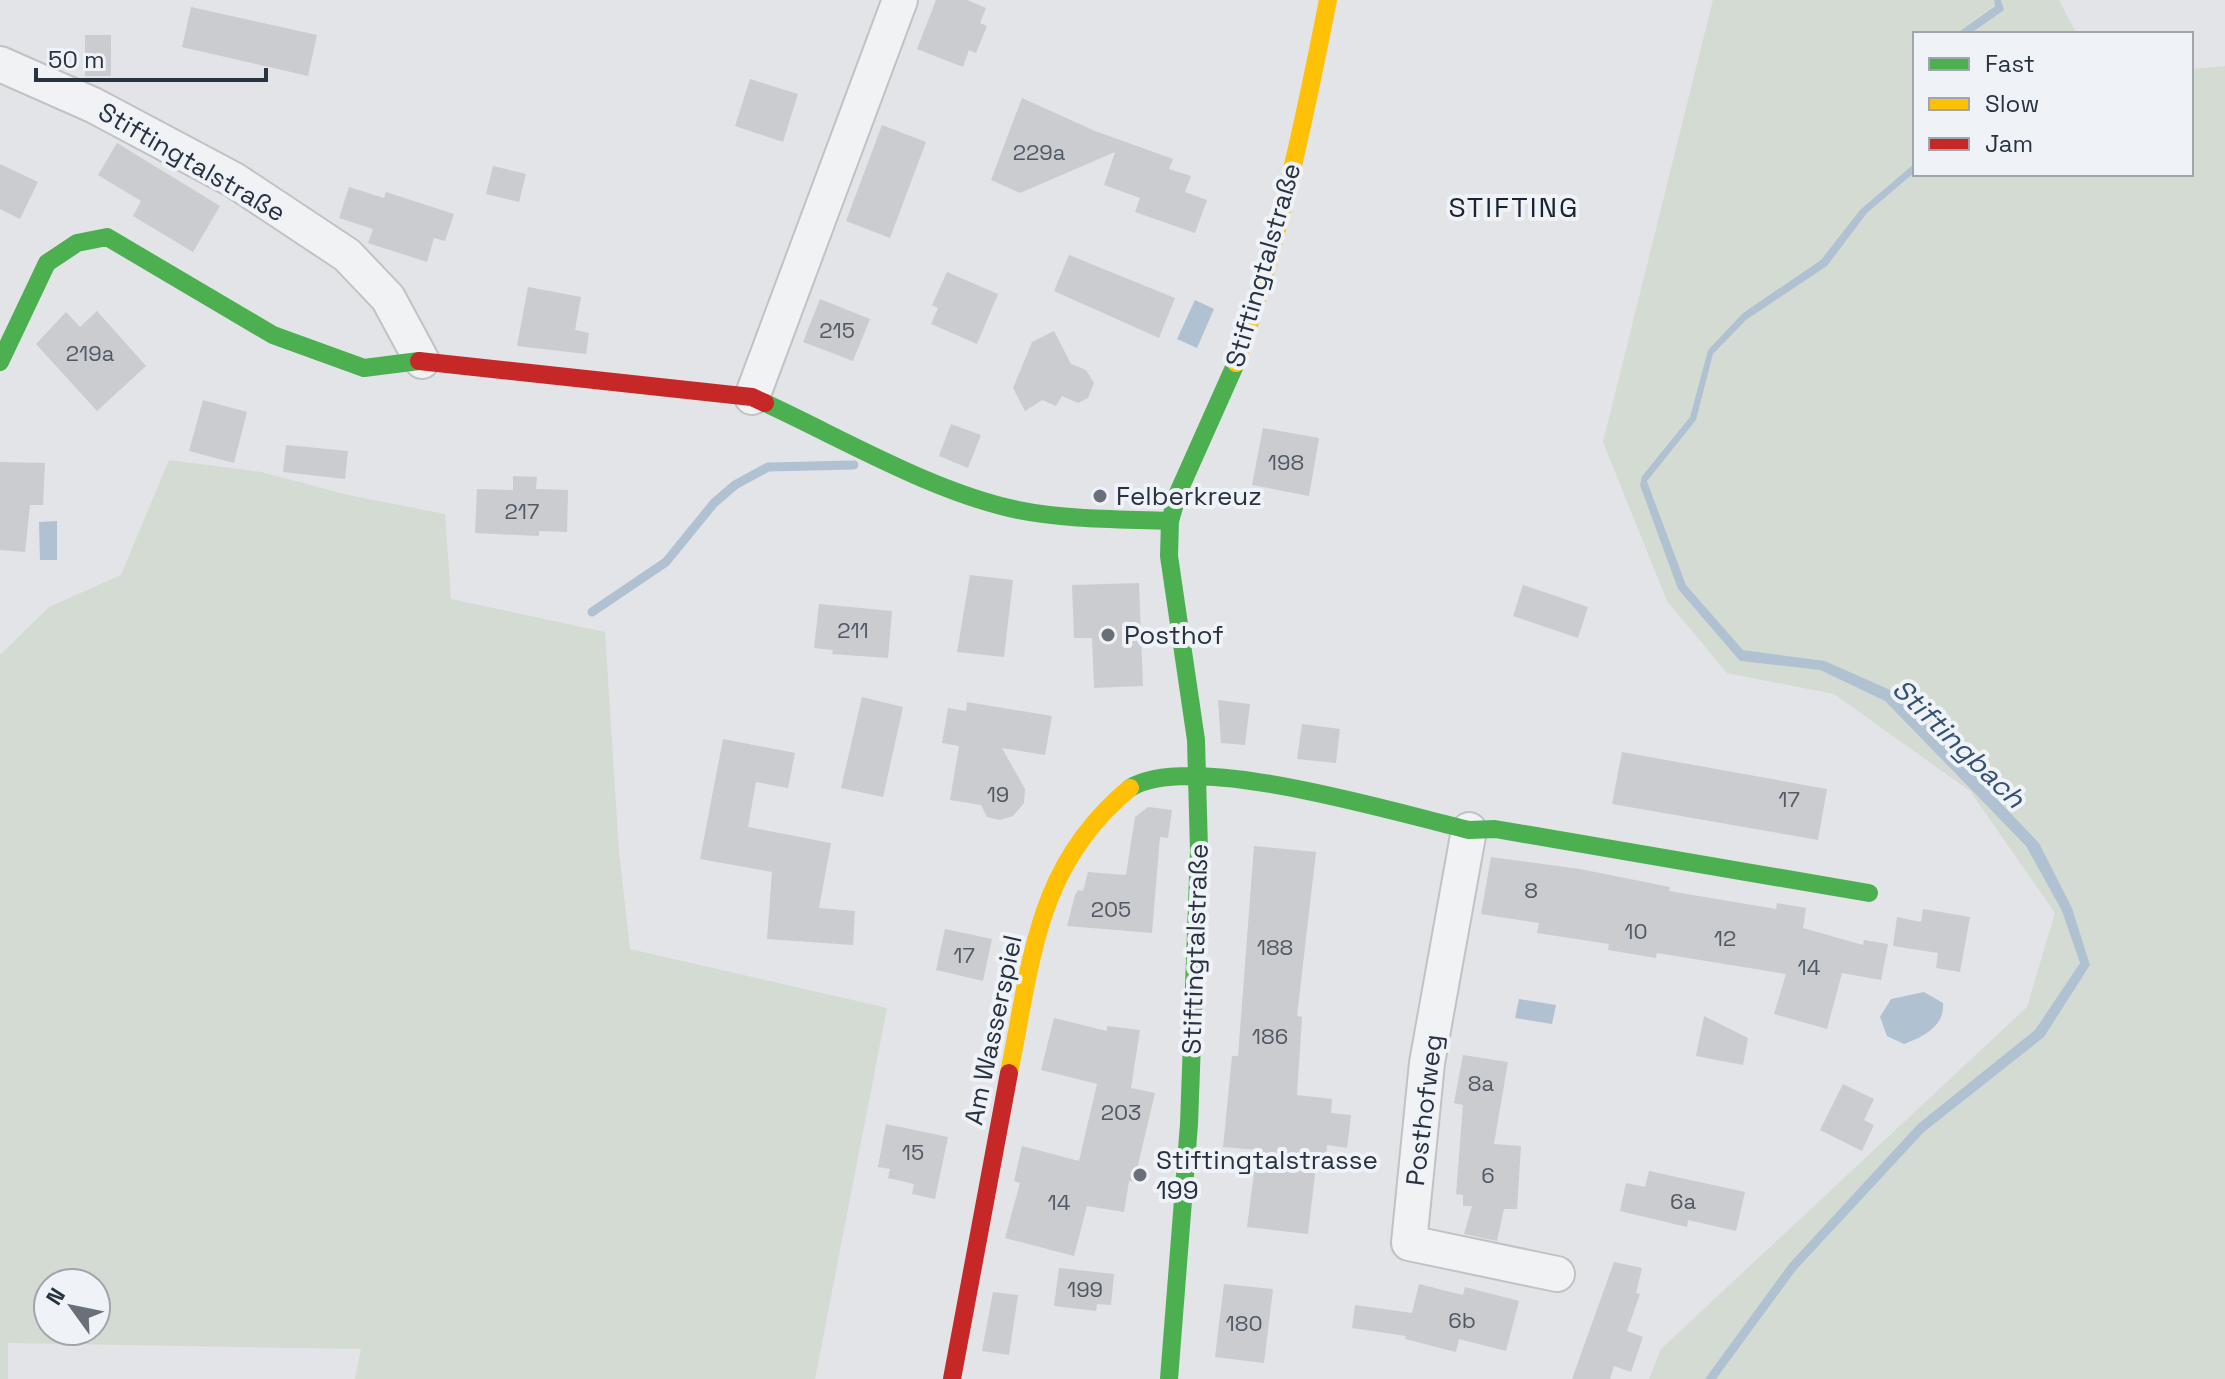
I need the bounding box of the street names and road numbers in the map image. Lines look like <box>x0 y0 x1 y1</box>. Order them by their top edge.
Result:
street label: Stiftingtalstraße <box>92 95 292 229</box>
street label: Stiftingtalstraße <box>1218 159 1308 371</box>
street label: Stiftingtalstraße <box>1174 843 1216 1055</box>
street label: Am Wasserspiel <box>956 932 1030 1128</box>
street label: Posthofweg <box>1398 1032 1450 1188</box>

